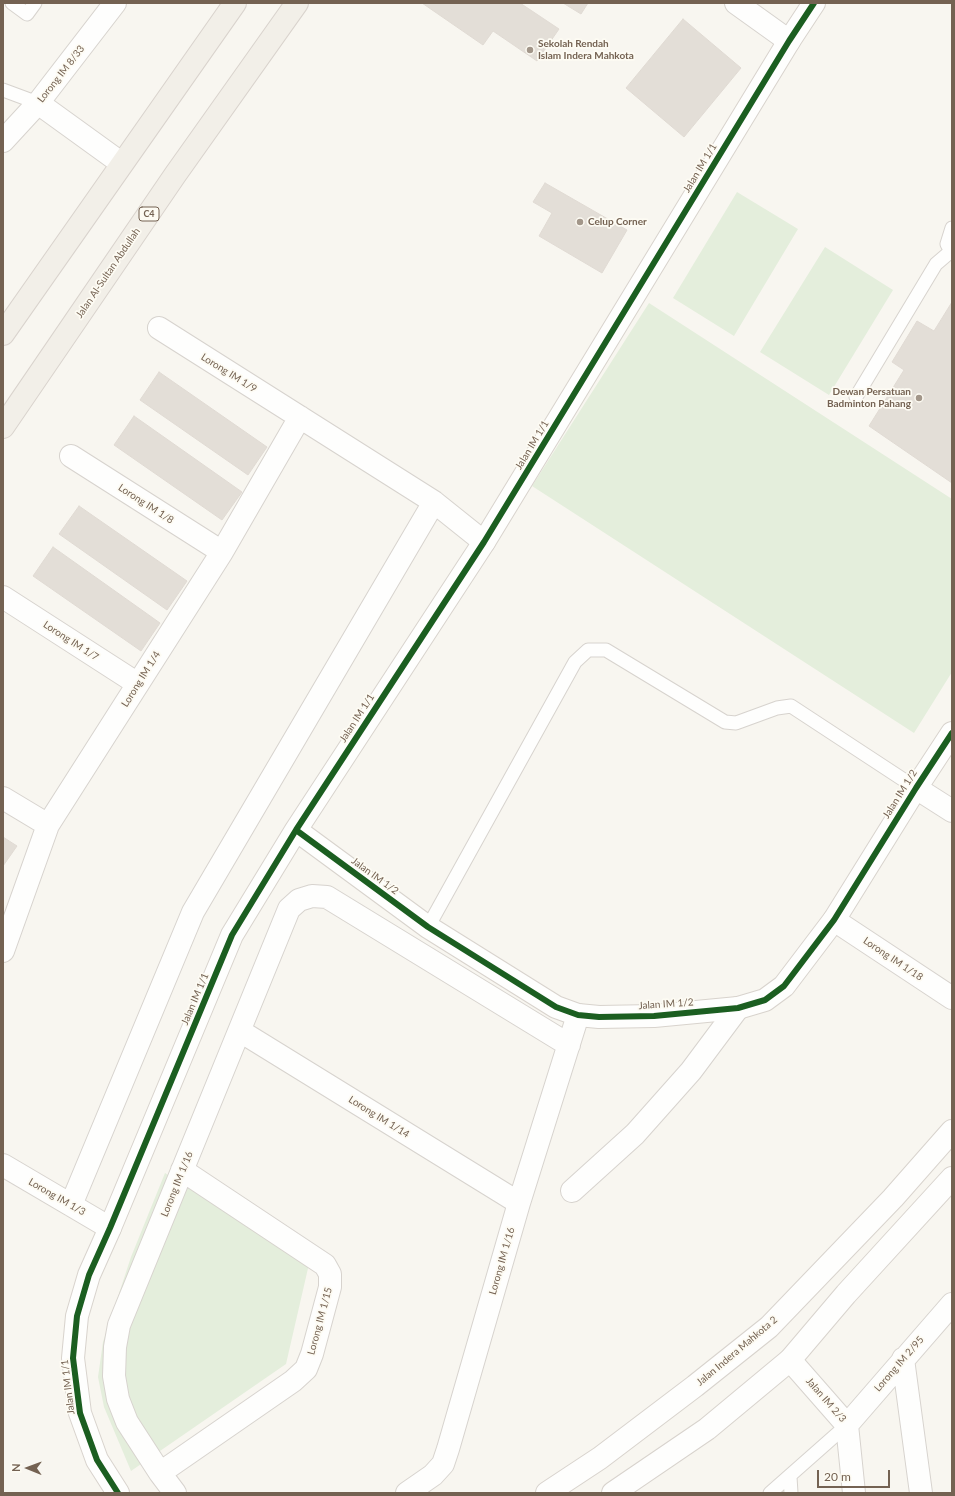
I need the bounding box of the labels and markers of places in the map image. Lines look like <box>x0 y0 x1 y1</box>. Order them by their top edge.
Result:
place label: Sekolah Rendah Islam Indera Mahkota <box>538 38 634 62</box>
marker: Sekolah Rendah Islam Indera Mahkota <box>525 45 535 55</box>
place label: Celup Corner <box>588 216 647 228</box>
marker: Celup Corner <box>575 217 585 227</box>
place label: Dewan Persatuan Badminton Pahang <box>827 386 911 410</box>
marker: Dewan Persatuan Badminton Pahang <box>914 393 924 403</box>

